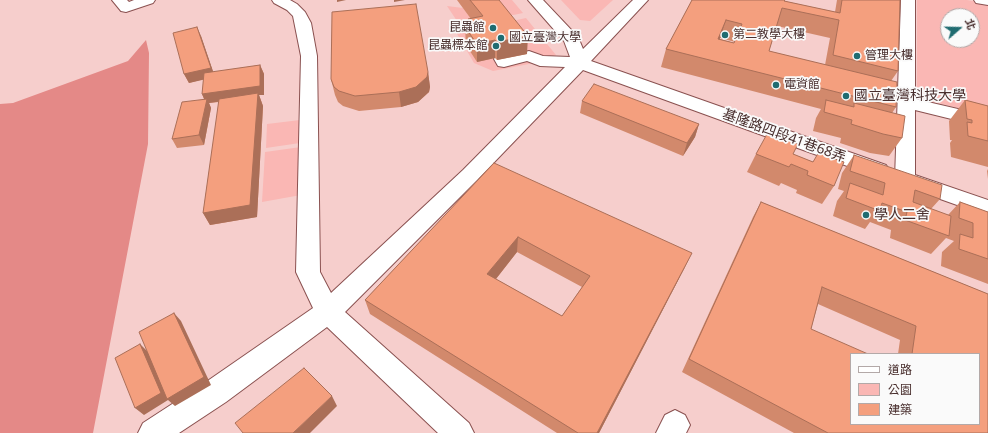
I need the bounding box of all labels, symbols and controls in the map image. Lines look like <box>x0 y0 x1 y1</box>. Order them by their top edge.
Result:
north arrow <box>940 8 980 48</box>
text: 北 <box>962 16 980 32</box>
place label: 昆蟲館 <box>449 21 485 35</box>
marker: 昆蟲館 <box>488 23 498 33</box>
place label: 第二教學大樓 <box>733 28 805 42</box>
marker: 第二教學大樓 <box>720 30 730 40</box>
place label: 國立臺灣大學 <box>509 31 581 45</box>
marker: 國立臺灣大學 <box>496 33 506 43</box>
place label: 昆蟲標本館 <box>428 39 488 53</box>
marker: 昆蟲標本館 <box>491 41 501 51</box>
place label: 管理大樓 <box>865 49 913 63</box>
marker: 管理大樓 <box>852 51 862 61</box>
place label: 電資館 <box>784 78 820 92</box>
marker: 電資館 <box>771 80 781 90</box>
place label: 國立臺灣科技大學 <box>854 88 966 104</box>
marker: 國立臺灣科技大學 <box>841 91 851 101</box>
street label: 基隆路四段41巷68弄 <box>720 106 848 166</box>
place label: 學人二舍 <box>874 207 930 223</box>
marker: 學人二舍 <box>861 210 871 220</box>
legend <box>850 353 980 425</box>
text: 道路 <box>888 361 912 378</box>
text: 公園 <box>888 381 912 398</box>
text: 建築 <box>888 401 912 418</box>

